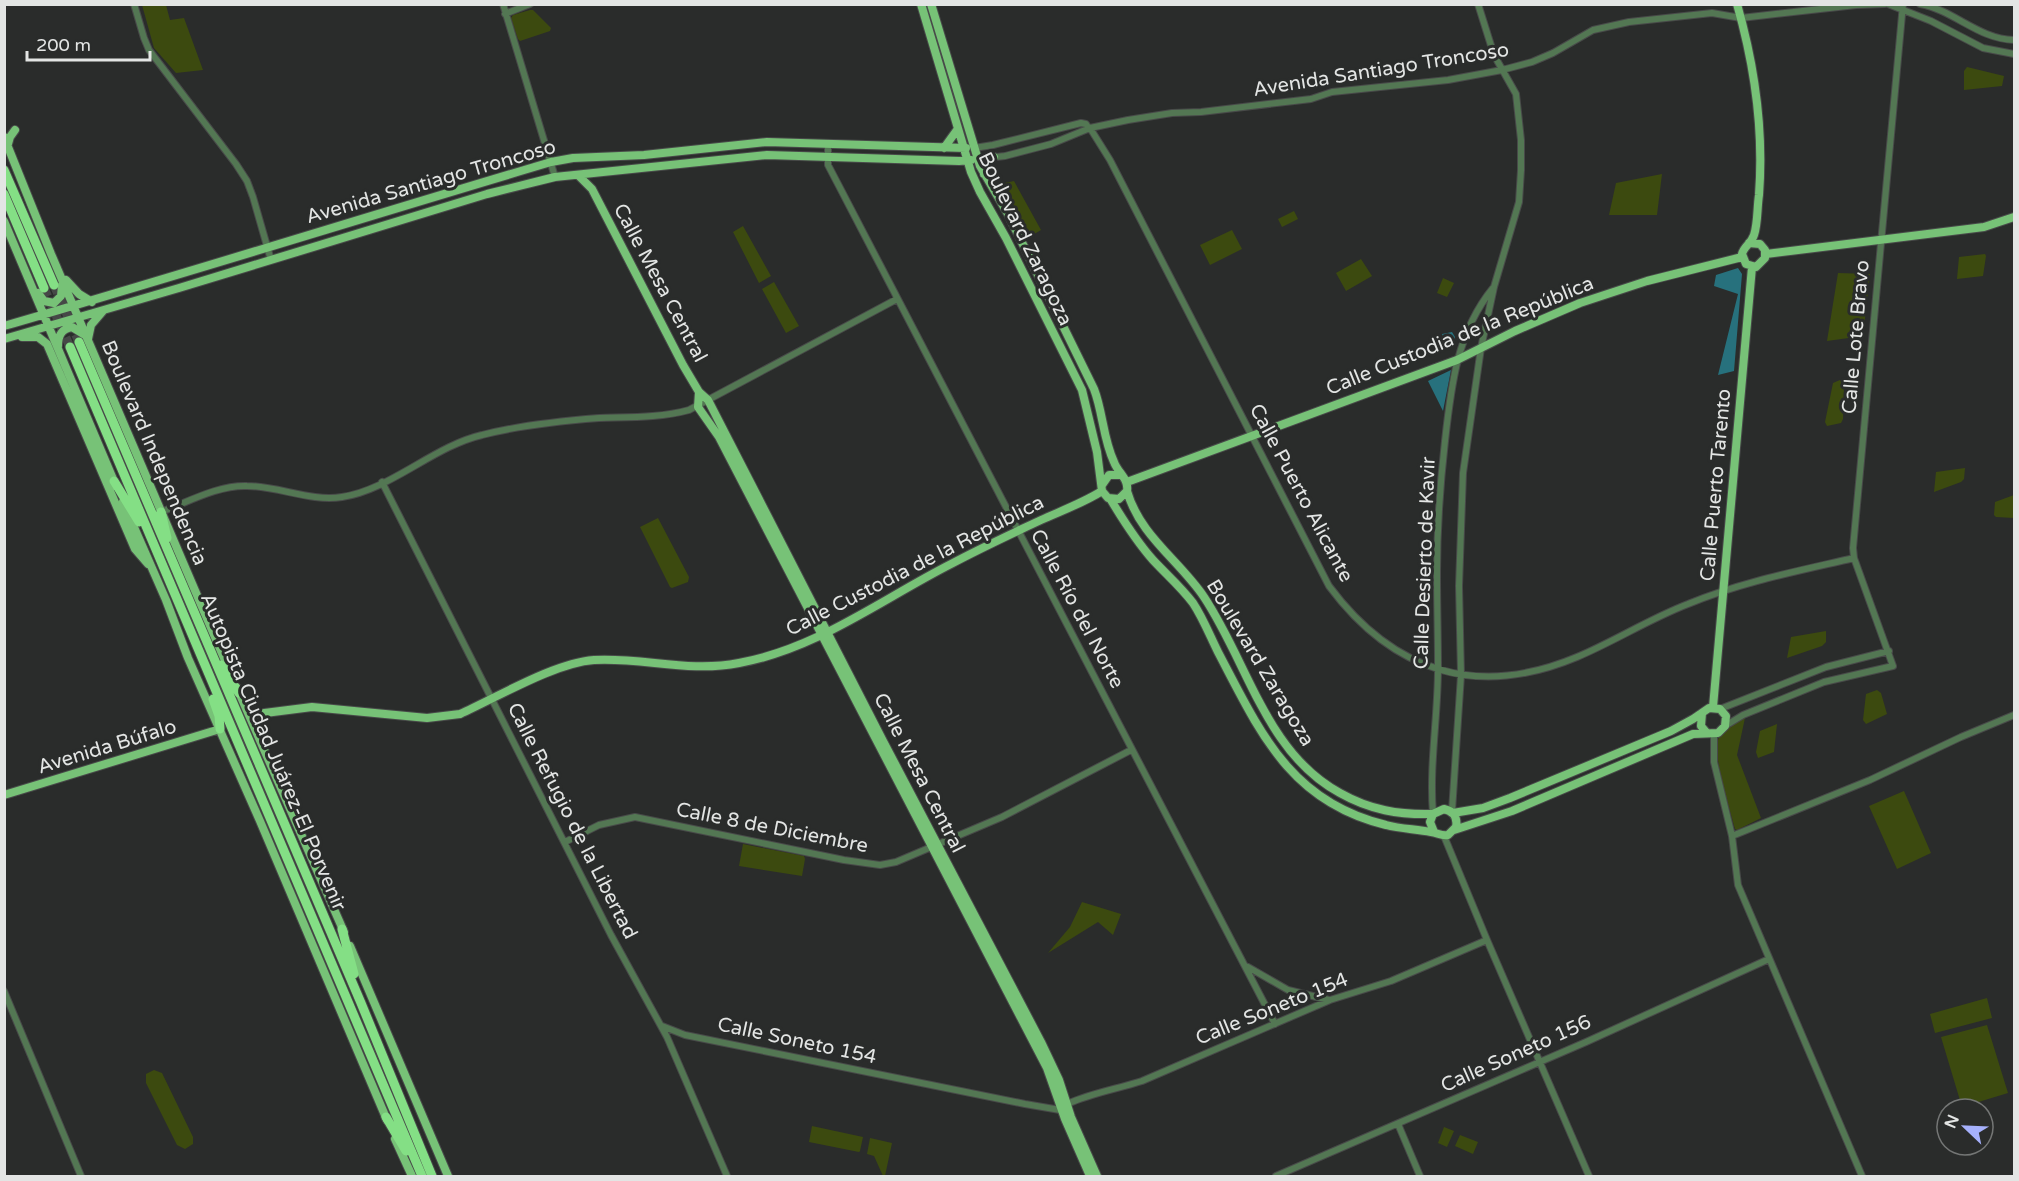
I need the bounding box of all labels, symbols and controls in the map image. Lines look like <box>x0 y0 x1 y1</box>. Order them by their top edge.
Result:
scale bar <box>27 24 150 62</box>
text: 200 m <box>36 34 91 56</box>
street label: Avenida Santiago Troncoso <box>1251 38 1511 102</box>
street label: Avenida Santiago Troncoso <box>303 135 559 229</box>
street label: Boulevard Zaragoza <box>973 148 1077 330</box>
street label: Calle Mesa Central <box>608 199 712 367</box>
street label: Calle Lote Bravo <box>1837 259 1875 415</box>
street label: Calle Custodia de la República <box>1323 271 1597 401</box>
street label: Boulevard Independencia <box>96 337 212 569</box>
street label: Calle Puerto Tarento <box>1696 388 1736 582</box>
street label: Calle Puerto Alicante <box>1244 400 1358 586</box>
street label: Calle Desierto de Kavir <box>1409 456 1441 670</box>
street label: Calle Custodia de la República <box>782 490 1048 642</box>
street label: Calle Río del Norte <box>1025 525 1129 693</box>
street label: Boulevard Zaragoza <box>1201 575 1319 751</box>
street label: Autopista Ciudad Juárez-El Porvenir <box>195 590 351 915</box>
street label: Calle Mesa Central <box>868 689 970 857</box>
street label: Calle Refugio de la Libertad <box>502 699 642 943</box>
street label: Avenida Búfalo <box>35 715 179 779</box>
street label: Calle 8 de Diciembre <box>674 798 870 858</box>
street label: Calle Soneto 154 <box>1192 968 1352 1050</box>
street label: Calle Soneto 156 <box>1437 1010 1595 1098</box>
street label: Calle Soneto 154 <box>715 1012 879 1070</box>
north arrow <box>1935 1097 1995 1157</box>
text: N <box>1940 1112 1964 1131</box>

